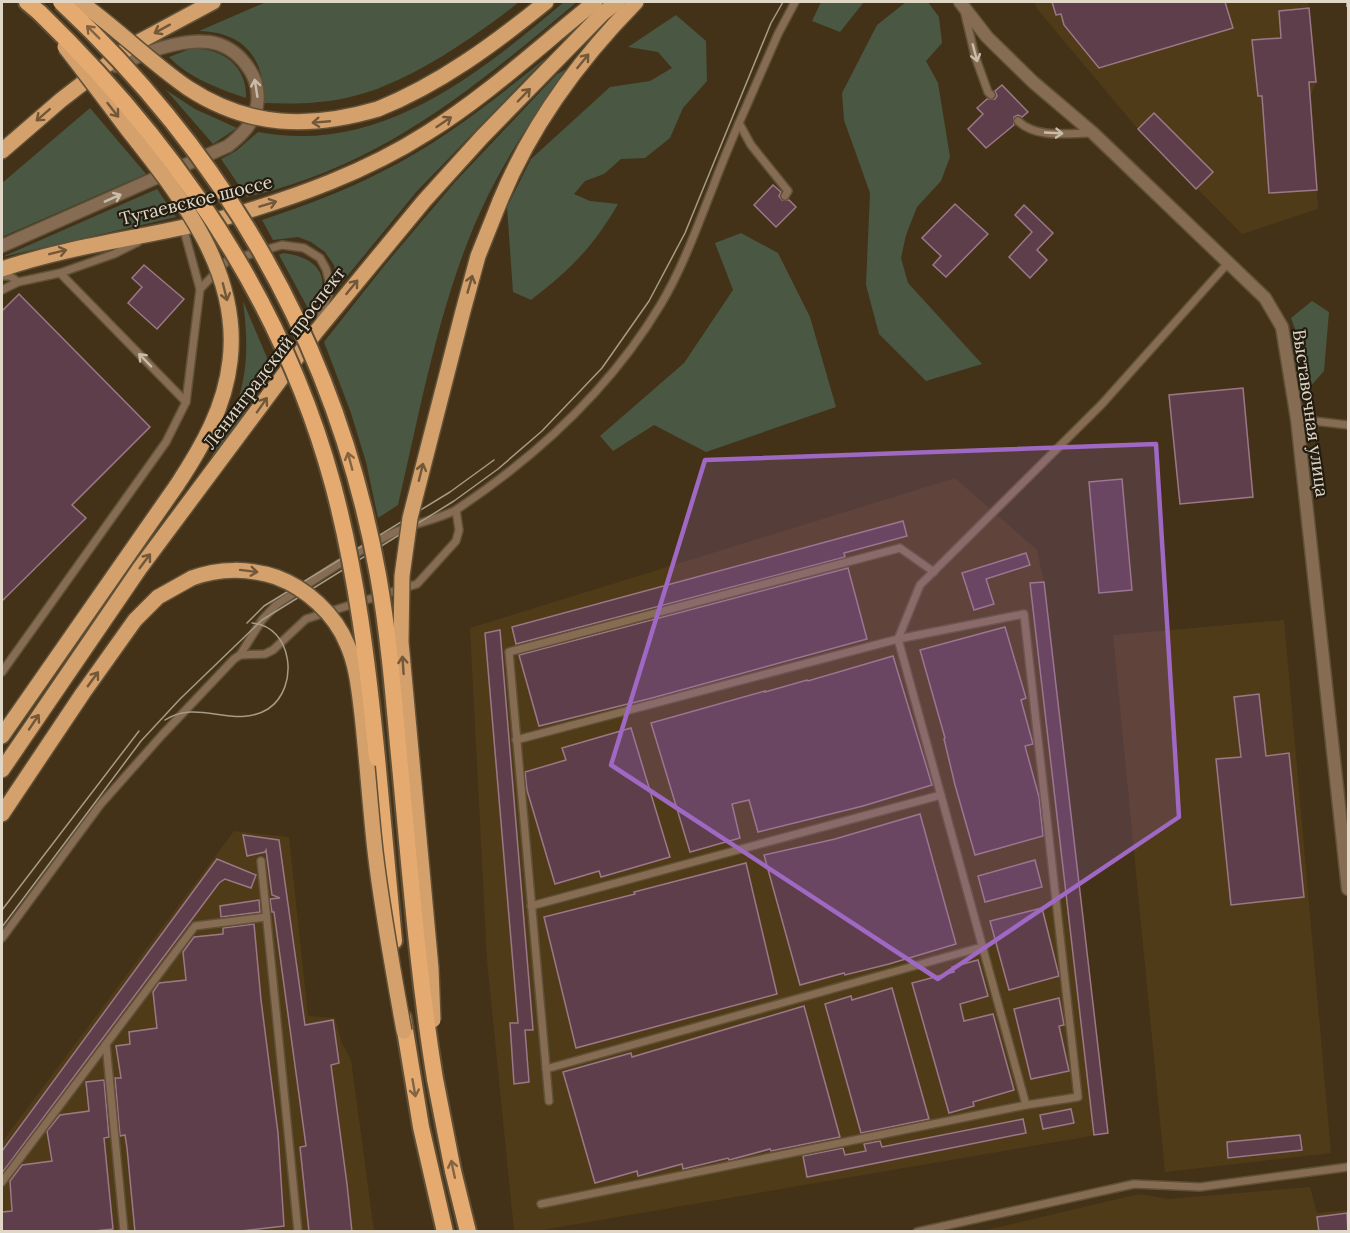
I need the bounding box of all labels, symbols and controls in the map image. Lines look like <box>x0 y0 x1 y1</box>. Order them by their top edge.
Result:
one-way arrow <box>153 24 171 35</box>
one-way arrow <box>85 25 100 39</box>
one-way arrow <box>970 43 981 62</box>
one-way arrow <box>577 53 590 69</box>
one-way arrow <box>250 79 261 98</box>
one-way arrow <box>516 87 531 102</box>
one-way arrow <box>106 102 119 118</box>
one-way arrow <box>36 108 51 122</box>
one-way arrow <box>312 116 332 127</box>
one-way arrow <box>435 116 452 128</box>
one-way arrow <box>1043 127 1063 138</box>
street label: Тутаевское шоссе <box>117 170 275 230</box>
one-way arrow <box>103 191 121 203</box>
one-way arrow <box>258 198 277 209</box>
one-way arrow <box>48 246 67 258</box>
street label: Ленинградский проспект <box>198 262 350 454</box>
one-way arrow <box>465 275 477 294</box>
one-way arrow <box>345 280 359 295</box>
one-way arrow <box>220 283 232 302</box>
street label: Выставочная улица <box>1288 328 1334 498</box>
one-way arrow <box>138 352 152 367</box>
one-way arrow <box>256 398 268 414</box>
one-way arrow <box>344 452 356 471</box>
one-way arrow <box>416 463 428 482</box>
one-way arrow <box>139 554 152 570</box>
one-way arrow <box>239 566 258 577</box>
one-way arrow <box>397 656 408 676</box>
one-way arrow <box>87 671 99 687</box>
one-way arrow <box>28 714 40 730</box>
one-way arrow <box>409 1078 420 1098</box>
one-way arrow <box>446 1160 458 1179</box>

